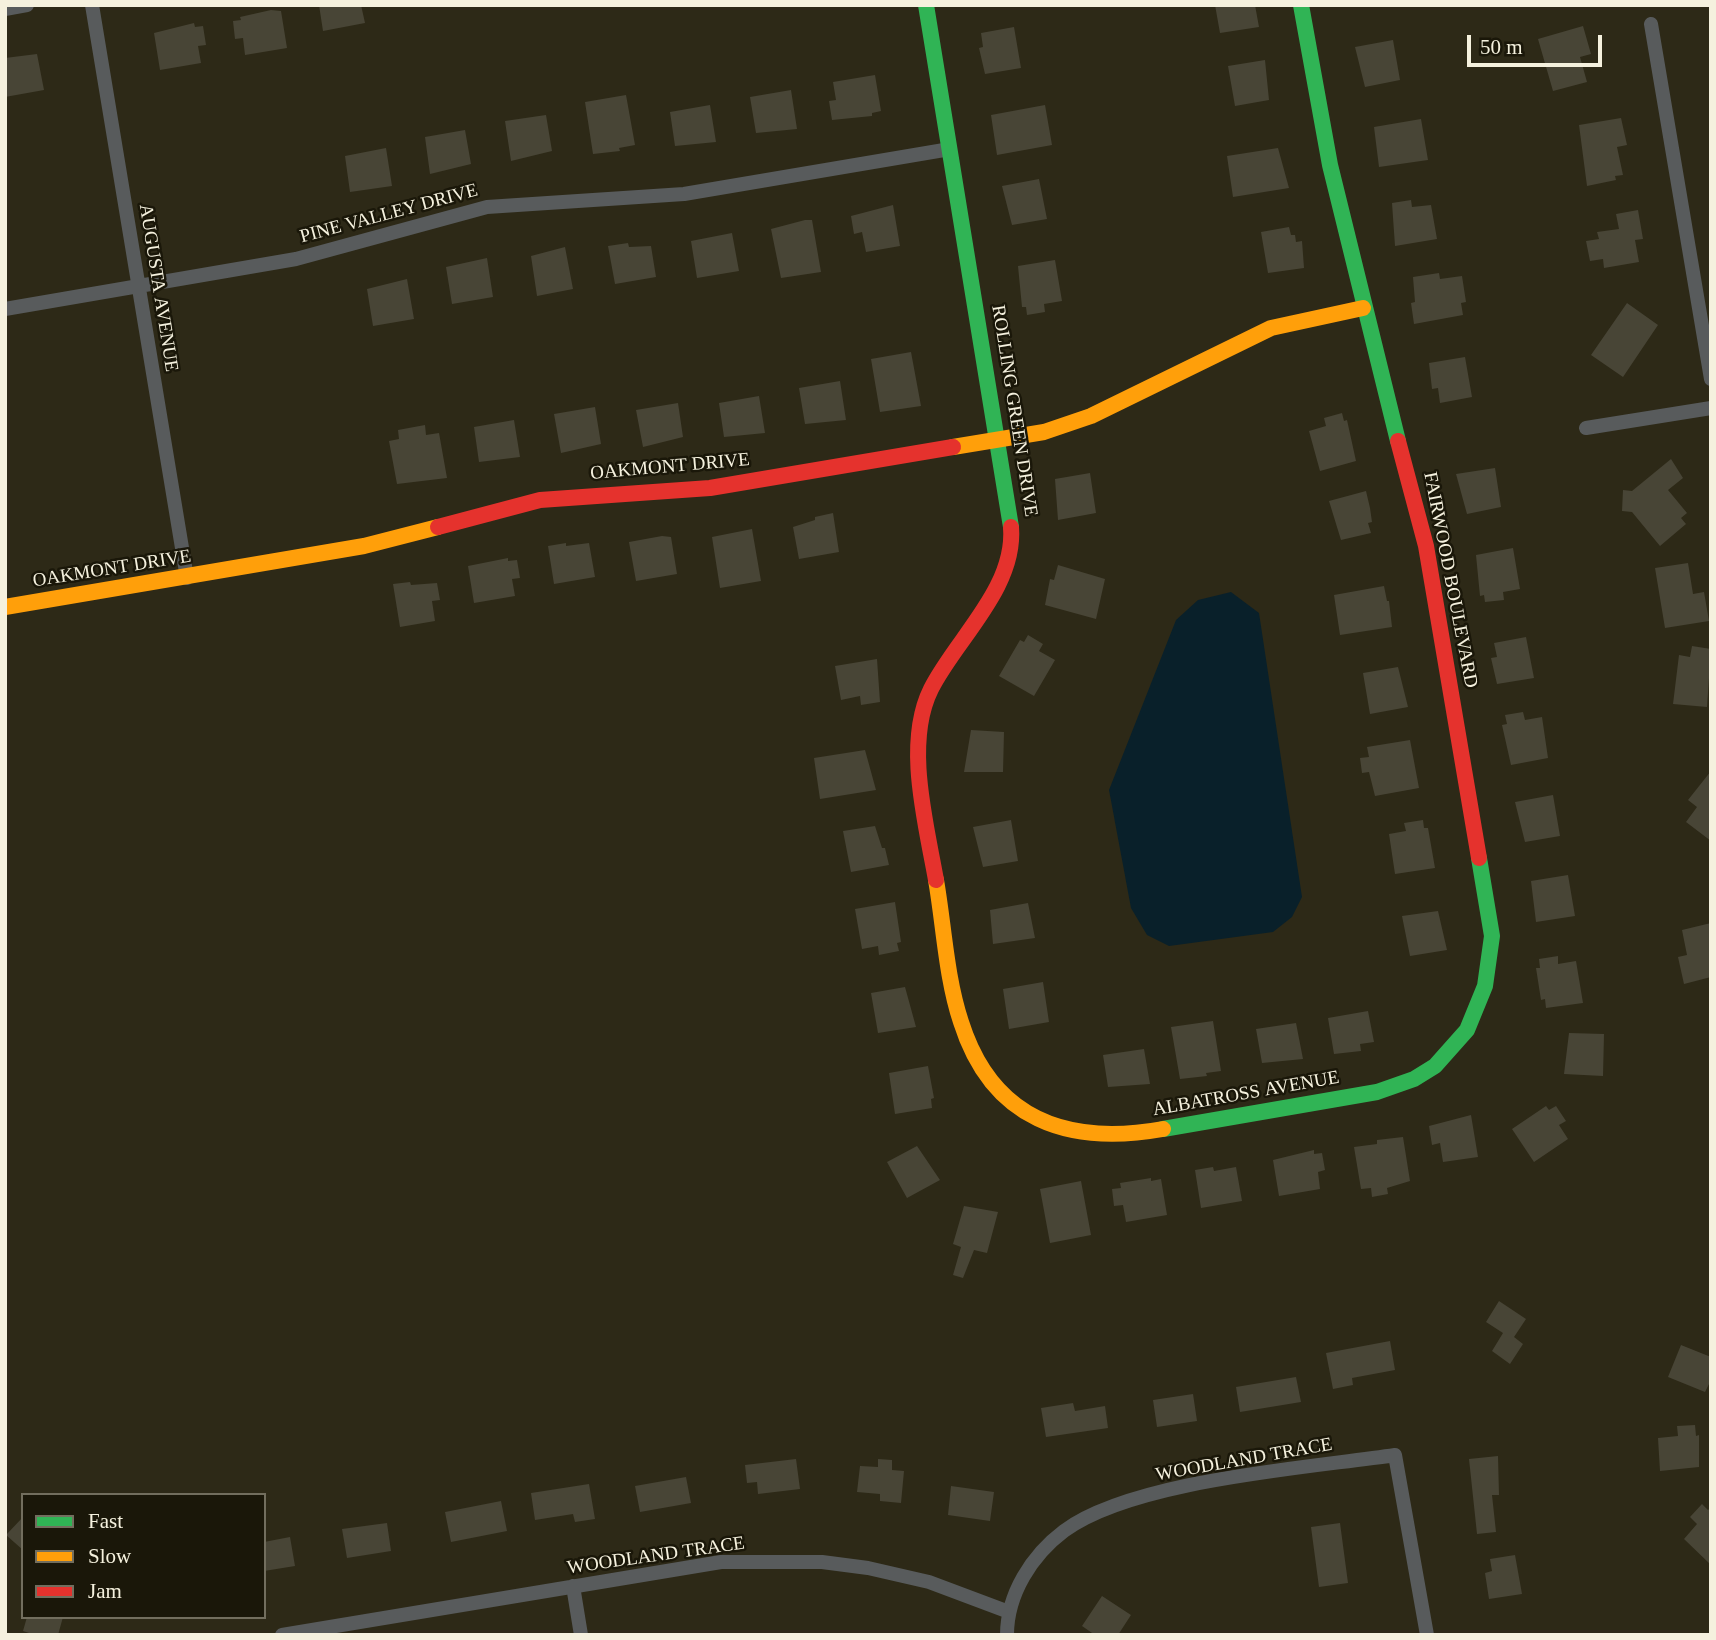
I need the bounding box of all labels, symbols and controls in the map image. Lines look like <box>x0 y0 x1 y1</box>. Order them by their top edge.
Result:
scale bar <box>1471 21 1606 65</box>
text: 50 m <box>1480 35 1523 59</box>
street label: PINE VALLEY DRIVE <box>298 179 480 249</box>
street label: AUGUSTA AVENUE <box>133 202 183 374</box>
street label: ROLLING GREEN DRIVE <box>986 303 1042 519</box>
street label: OAKMONT DRIVE <box>589 449 751 485</box>
street label: FAIRWOOD BOULEVARD <box>1418 470 1482 690</box>
street label: OAKMONT DRIVE <box>31 545 193 593</box>
street label: ALBATROSS AVENUE <box>1151 1066 1341 1122</box>
street label: WOODLAND TRACE <box>1154 1433 1334 1487</box>
legend <box>21 1493 266 1619</box>
text: Fast <box>88 1509 123 1533</box>
street label: WOODLAND TRACE <box>566 1532 746 1580</box>
text: Slow <box>88 1544 131 1568</box>
text: Jam <box>88 1579 122 1603</box>

